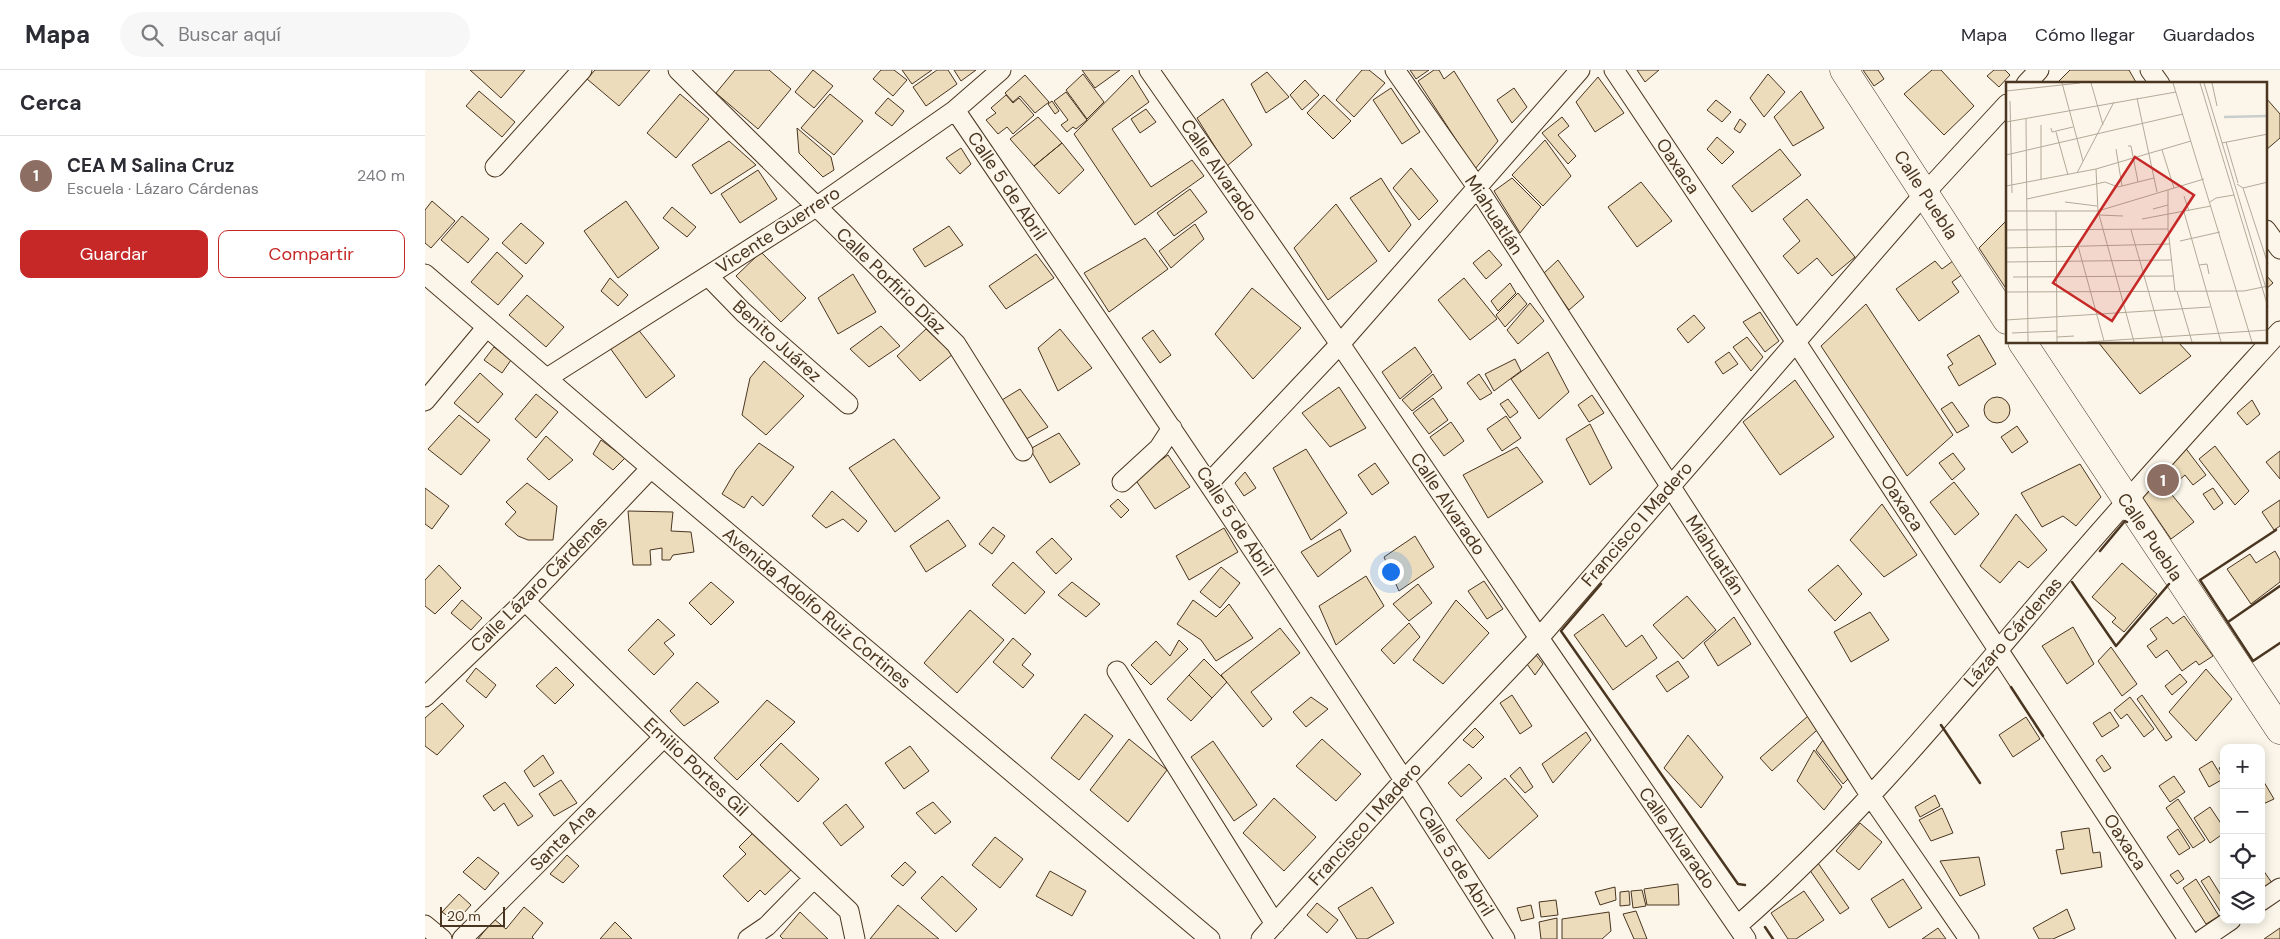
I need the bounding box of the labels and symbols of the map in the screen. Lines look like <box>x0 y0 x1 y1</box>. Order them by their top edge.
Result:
inset map <box>2006 82 2267 344</box>
street label: Calle Alvarado <box>1175 114 1263 226</box>
street label: Calle 5 de Abril <box>962 127 1052 245</box>
street label: Oaxaca <box>1651 133 1705 199</box>
street label: Calle Puebla <box>1888 146 1964 244</box>
street label: Miahuatlán <box>1459 170 1529 260</box>
street label: Vicente Guerrero <box>711 181 845 279</box>
street label: Calle Porfirio Díaz <box>831 222 951 340</box>
street label: Benito Juárez <box>727 295 827 387</box>
street label: Calle Alvarado <box>1405 448 1491 560</box>
street label: Francisco I Madero <box>1576 456 1698 592</box>
pin: 1 <box>2147 461 2179 499</box>
street label: Calle 5 de Abril <box>1191 462 1279 580</box>
street label: Oaxaca <box>1875 470 1929 536</box>
street label: Calle Puebla <box>2112 488 2188 586</box>
street label: Calle Lázaro Cárdenas <box>465 510 613 658</box>
street label: Miahuatlán <box>1680 510 1750 600</box>
street label: Avenida Adolfo Ruiz Cortines <box>718 522 916 694</box>
your location <box>1378 559 1404 585</box>
street label: Lázaro Cárdenas <box>1958 572 2068 692</box>
street label: Emilio Portes Gil <box>639 712 753 822</box>
street label: Francisco I Madero <box>1303 757 1427 891</box>
street label: Calle Alvarado <box>1633 782 1721 894</box>
street label: Santa Ana <box>525 800 601 876</box>
street label: Calle 5 de Abril <box>1412 801 1500 921</box>
street label: Oaxaca <box>2098 809 2152 875</box>
scale bar <box>440 904 505 927</box>

